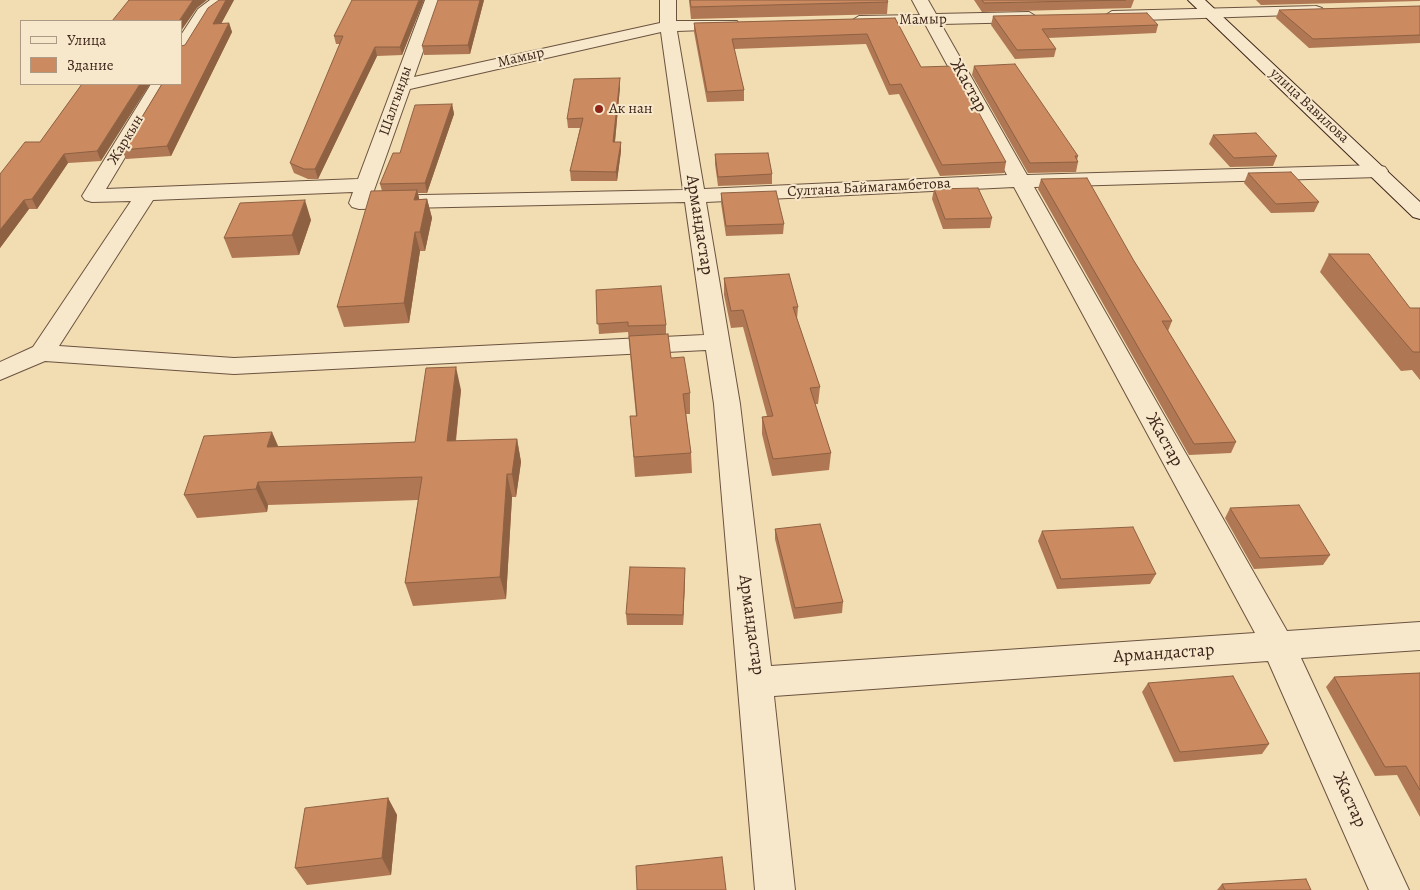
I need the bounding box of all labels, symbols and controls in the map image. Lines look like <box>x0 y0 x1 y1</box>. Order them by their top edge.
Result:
street label: Мамыр <box>899 11 947 29</box>
legend <box>20 20 182 85</box>
text: Улица <box>67 30 106 50</box>
street label: Мамыр <box>496 44 546 72</box>
text: Здание <box>67 55 114 75</box>
street label: Жастар <box>944 55 992 117</box>
street label: Шалгынды <box>376 64 416 138</box>
street label: улица Вавилова <box>1266 65 1352 147</box>
place label: Ак нан <box>609 100 653 118</box>
marker: Ак нан <box>593 103 605 115</box>
street label: Жаркын <box>104 112 148 168</box>
street label: Армандастар <box>680 173 718 277</box>
street label: Султана Баймагамбетова <box>787 175 951 201</box>
street label: Жастар <box>1140 409 1188 471</box>
street label: Армандастар <box>733 573 769 677</box>
street label: Армандастар <box>1113 640 1215 668</box>
street label: Жастар <box>1327 769 1371 831</box>

